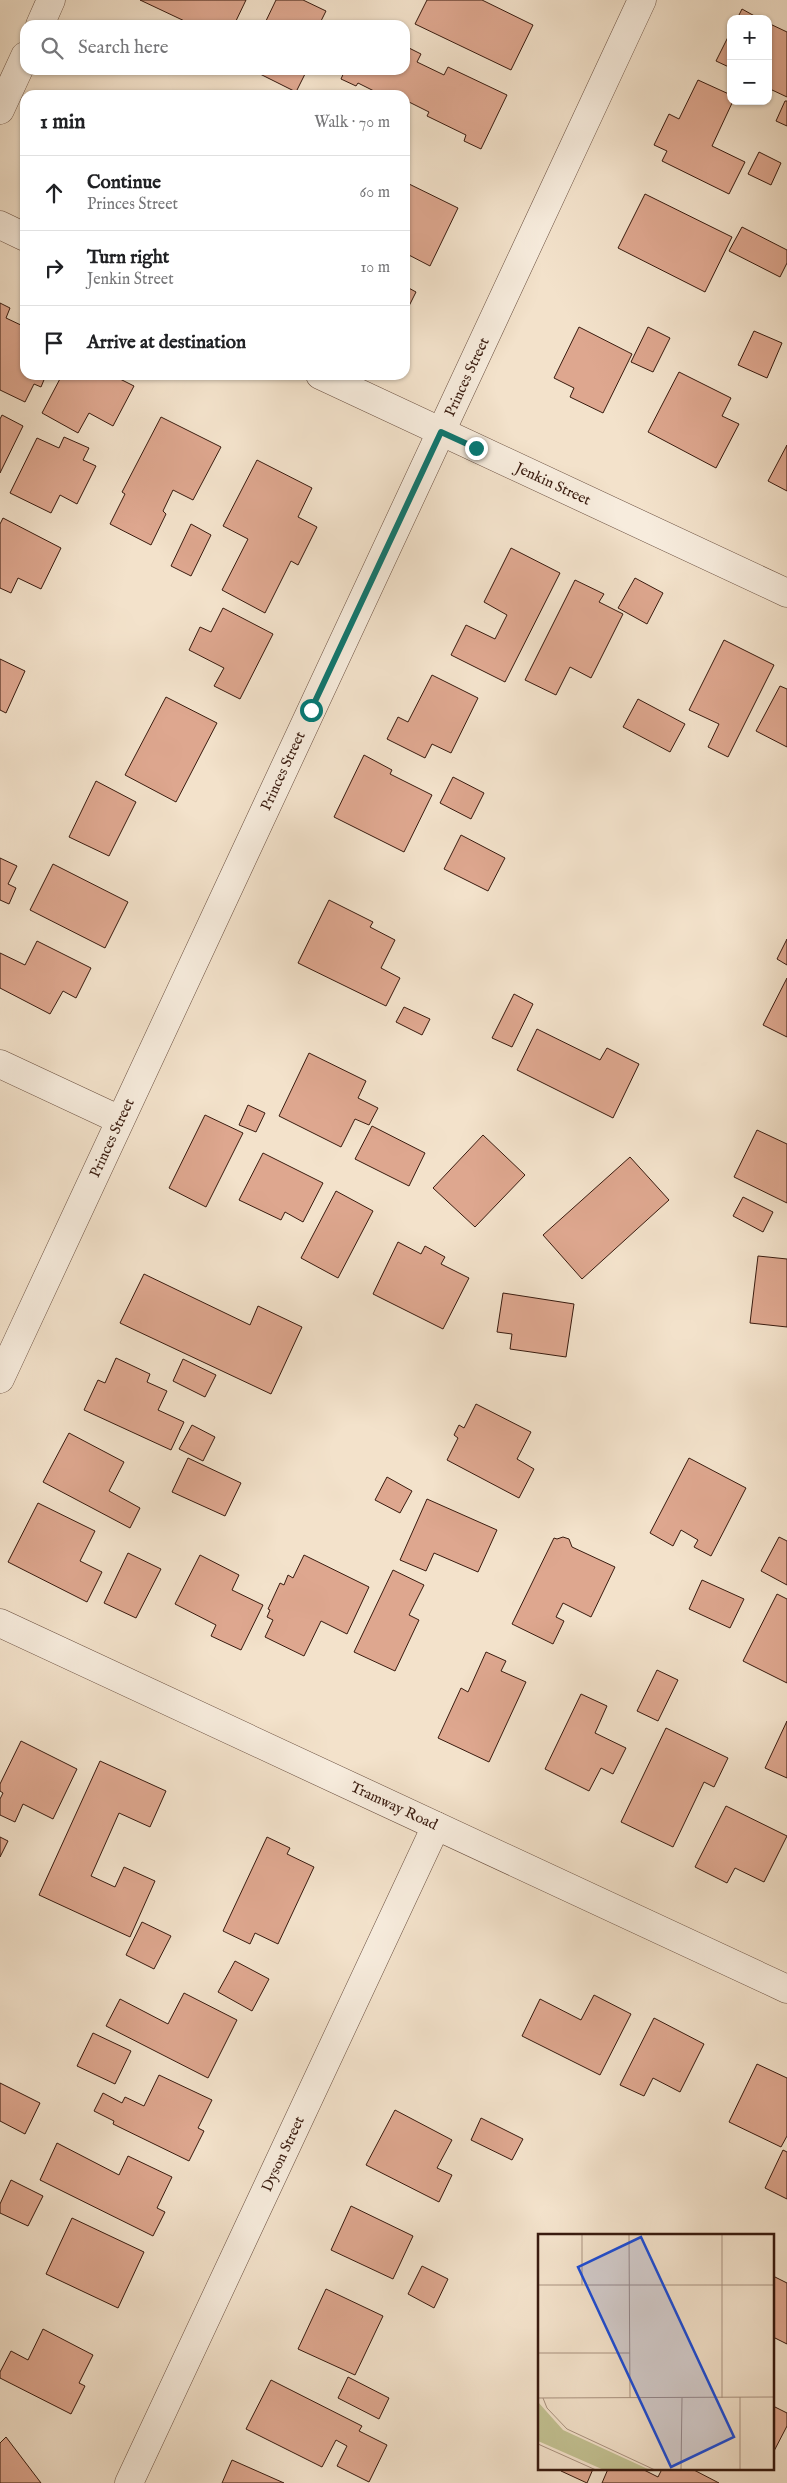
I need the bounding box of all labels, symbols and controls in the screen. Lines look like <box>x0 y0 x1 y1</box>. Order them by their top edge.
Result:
map controls <box>727 15 772 105</box>
button: + <box>727 15 772 60</box>
search box <box>20 20 410 75</box>
icon: search <box>38 34 66 62</box>
text: Search here <box>78 36 169 60</box>
button: − <box>727 60 772 105</box>
text: 1 min <box>40 109 85 136</box>
text: Walk · 70 m <box>314 113 390 133</box>
text: Continue <box>87 171 161 195</box>
icon: ahead <box>40 179 68 207</box>
text: 60 m <box>360 183 390 203</box>
text: Princes Street <box>87 195 178 215</box>
text: Turn right <box>87 246 169 270</box>
icon: right <box>40 254 68 282</box>
text: 10 m <box>360 258 390 278</box>
text: Jenkin Street <box>87 270 174 290</box>
icon: arrive <box>40 329 68 357</box>
text: Arrive at destination <box>87 331 246 355</box>
street label: Princes Street <box>440 334 494 420</box>
route end <box>465 437 488 460</box>
street label: Jenkin Street <box>510 457 594 510</box>
route start <box>300 699 323 722</box>
street label: Princes Street <box>256 728 310 814</box>
street label: Princes Street <box>85 1095 139 1181</box>
street label: Tramway Road <box>347 1778 441 1835</box>
street label: Dyson Street <box>257 2113 309 2195</box>
inset map <box>538 2234 774 2470</box>

